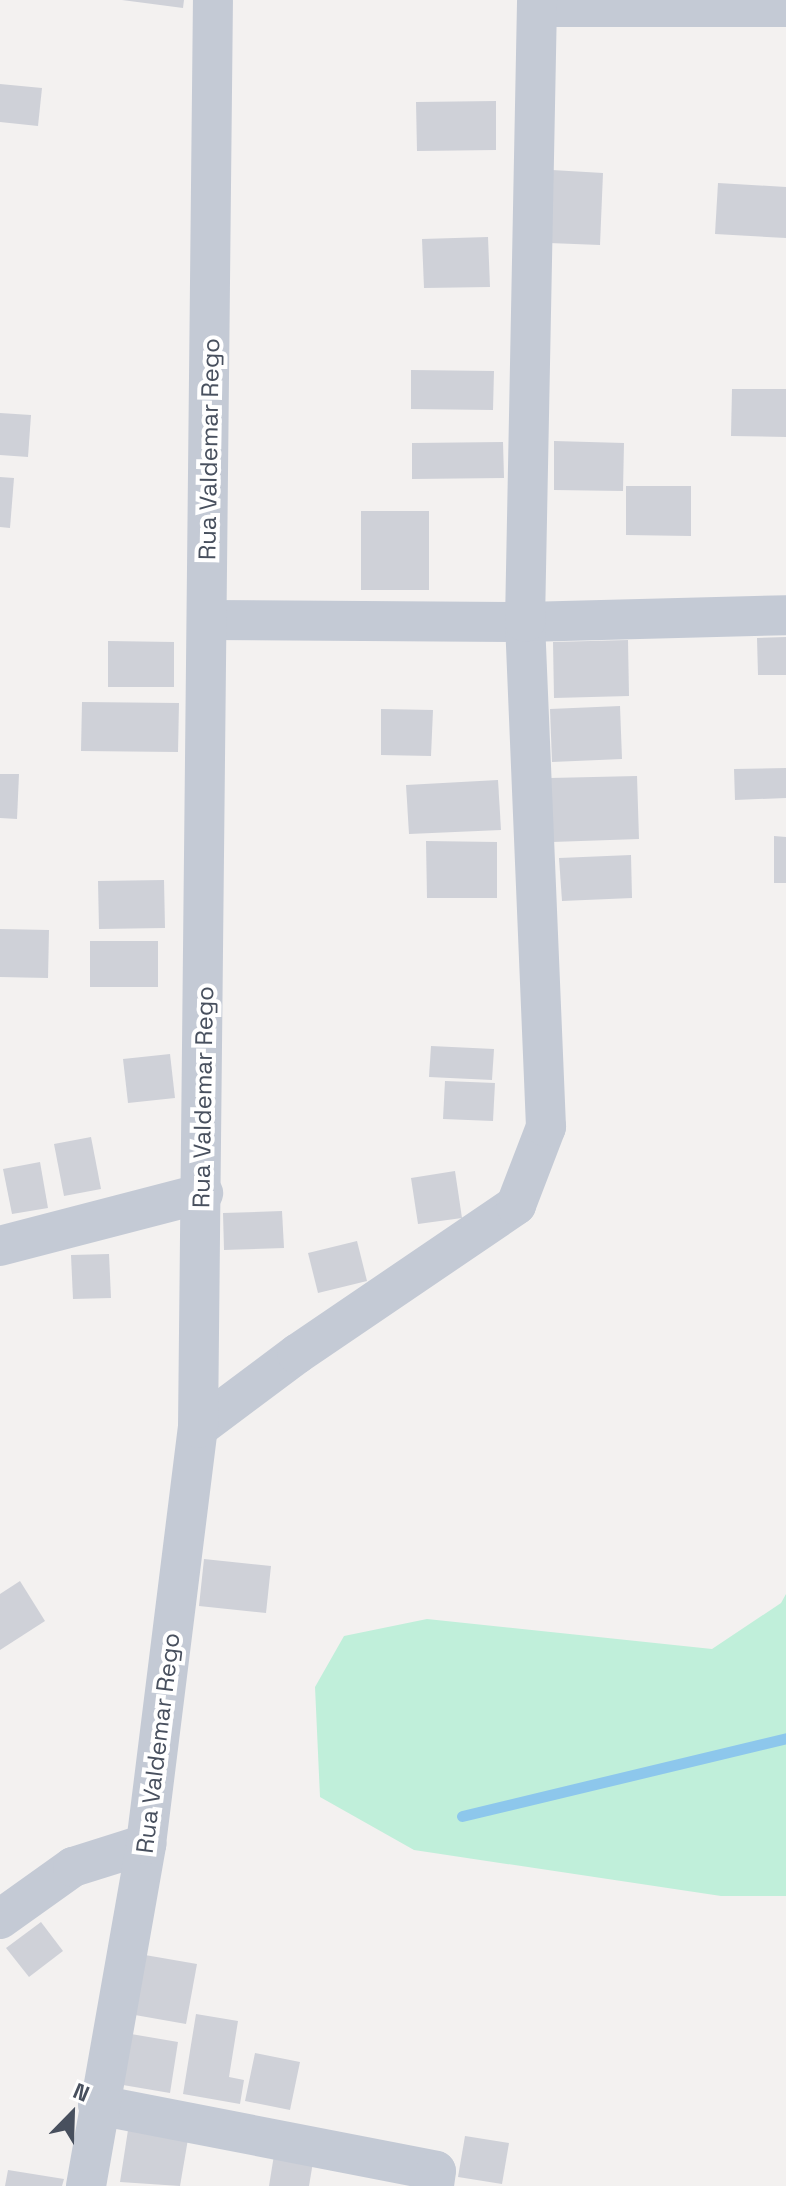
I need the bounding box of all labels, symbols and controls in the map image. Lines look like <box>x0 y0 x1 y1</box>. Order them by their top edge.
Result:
street label: Rua Valdemar Rego <box>193 338 225 560</box>
street label: Rua Valdemar Rego <box>187 986 219 1208</box>
street label: Rua Valdemar Rego <box>130 1631 186 1855</box>
north arrow <box>32 2074 112 2154</box>
text: N <box>69 2076 94 2108</box>

